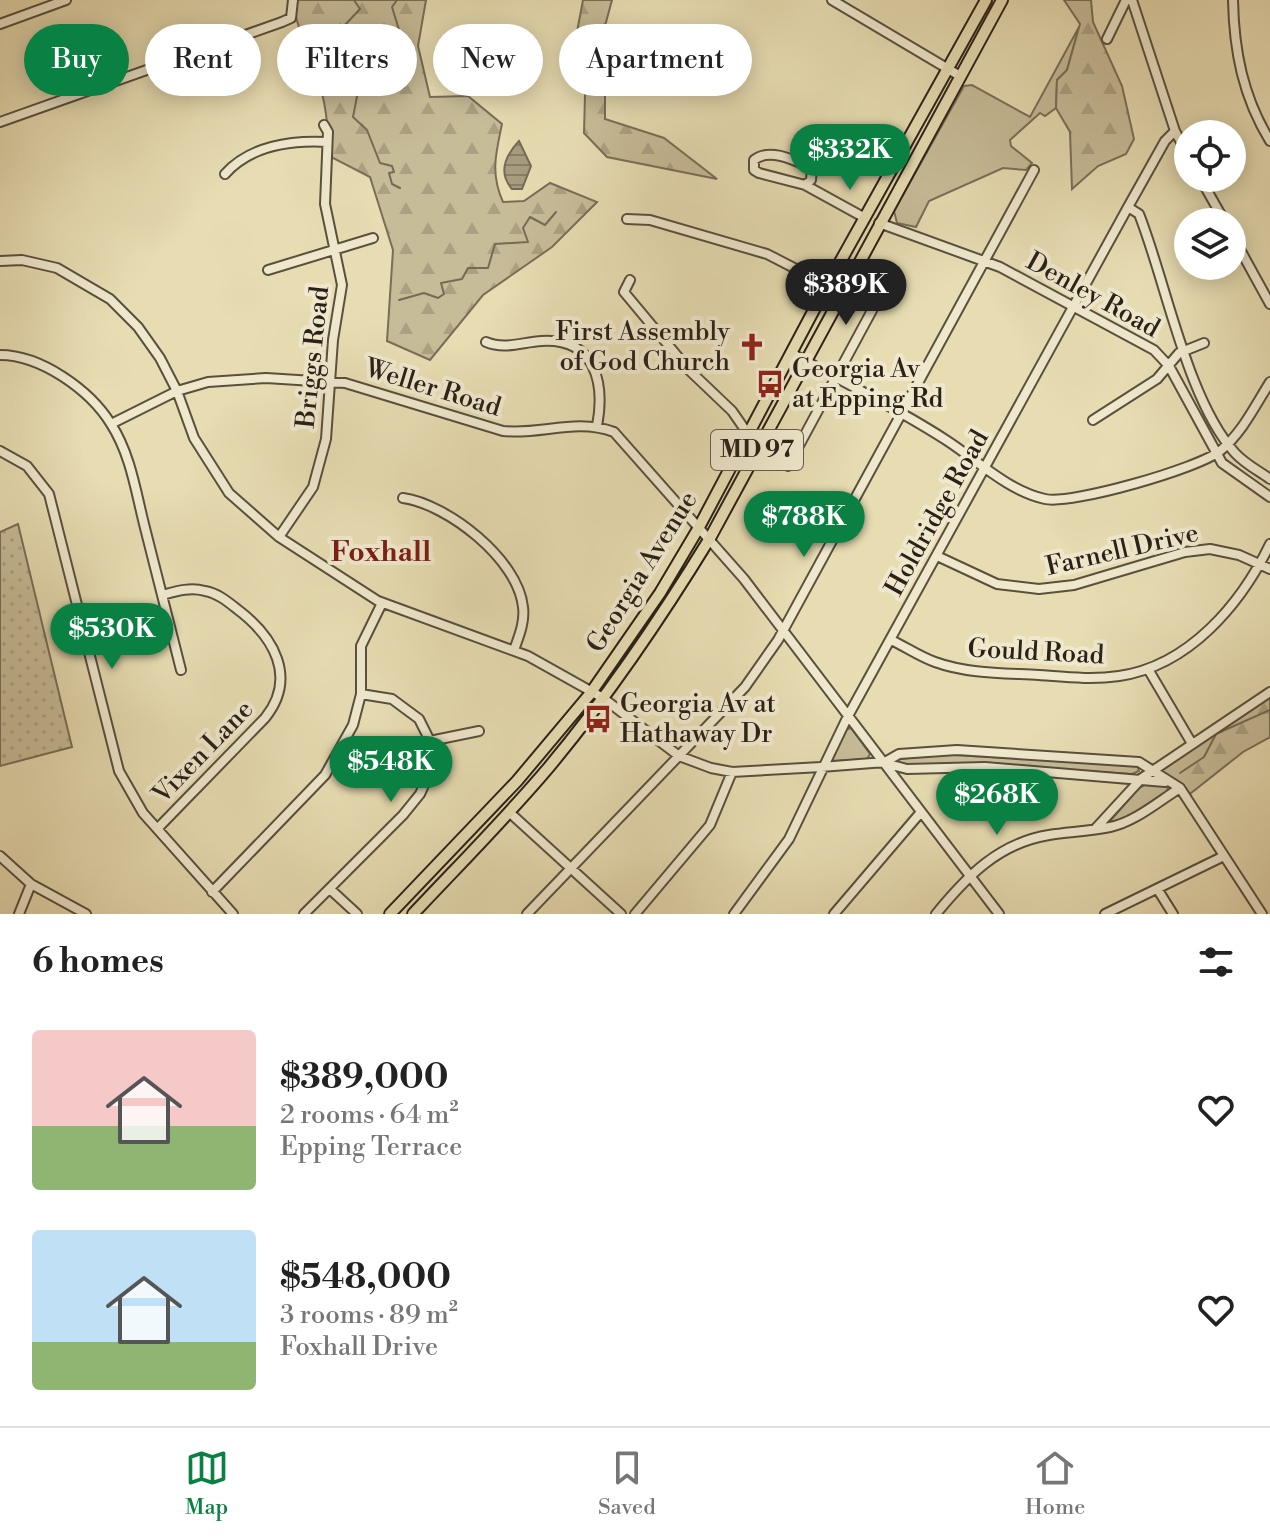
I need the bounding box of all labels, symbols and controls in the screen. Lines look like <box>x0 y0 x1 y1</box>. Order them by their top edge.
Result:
chip: Buy <box>24 24 129 96</box>
chip: Rent <box>145 24 261 96</box>
chip: Filters <box>277 24 417 96</box>
chip: New <box>433 24 543 96</box>
chip: Apartment <box>559 24 752 96</box>
map controls <box>1174 120 1246 280</box>
button: locate <box>1174 120 1246 192</box>
pin: $332K <box>794 124 906 192</box>
text: $332K <box>808 134 892 166</box>
button: layers <box>1174 208 1246 280</box>
street label: Denley Road <box>1021 245 1166 345</box>
pin: $389K <box>790 259 902 327</box>
text: $389K <box>803 269 889 301</box>
street label: Briggs Road <box>290 284 336 431</box>
place label: First Assembly of God Church <box>555 316 730 378</box>
church icon: First Assembly of God Church <box>737 332 767 362</box>
street label: Weller Road <box>360 352 505 424</box>
place label: Georgia Av at Epping Rd <box>792 353 944 415</box>
bus stop icon: Georgia Av at Epping Rd <box>755 369 785 399</box>
street label: Holdridge Road <box>878 424 996 602</box>
road number: MD 97 <box>711 430 803 470</box>
street label: Georgia Avenue <box>580 485 704 659</box>
pin: $788K <box>748 491 860 559</box>
text: $788K <box>762 501 846 533</box>
street label: Farnell Drive <box>1042 517 1202 583</box>
district label: Foxhall <box>331 535 431 570</box>
pin: $530K <box>56 603 168 671</box>
text: $530K <box>68 613 156 645</box>
street label: Gould Road <box>967 632 1105 672</box>
place label: Georgia Av at Hathaway Dr <box>620 688 776 750</box>
street label: Vixen Lane <box>145 694 260 811</box>
bus stop icon: Georgia Av at Hathaway Dr <box>583 704 613 734</box>
pin: $548K <box>335 736 447 804</box>
text: $548K <box>347 746 435 778</box>
pin: $268K <box>941 769 1053 837</box>
text: $268K <box>954 779 1040 811</box>
icon: filters <box>1194 940 1238 984</box>
text: 6 homes <box>32 941 164 983</box>
text: $389,000 <box>280 1057 448 1099</box>
icon: home <box>96 1062 192 1158</box>
icon: heart <box>1194 1088 1238 1132</box>
text: 2 rooms · 64 m² <box>280 1099 459 1131</box>
text: Epping Terrace <box>280 1131 462 1163</box>
text: $548,000 <box>280 1257 451 1299</box>
icon: home <box>96 1262 192 1358</box>
icon: heart <box>1194 1288 1238 1332</box>
text: 3 rooms · 89 m² <box>280 1299 458 1331</box>
text: Foxhall Drive <box>280 1331 438 1363</box>
tab: Map <box>185 1446 229 1521</box>
tab: Saved <box>598 1446 656 1521</box>
tab: Home <box>1025 1446 1085 1521</box>

